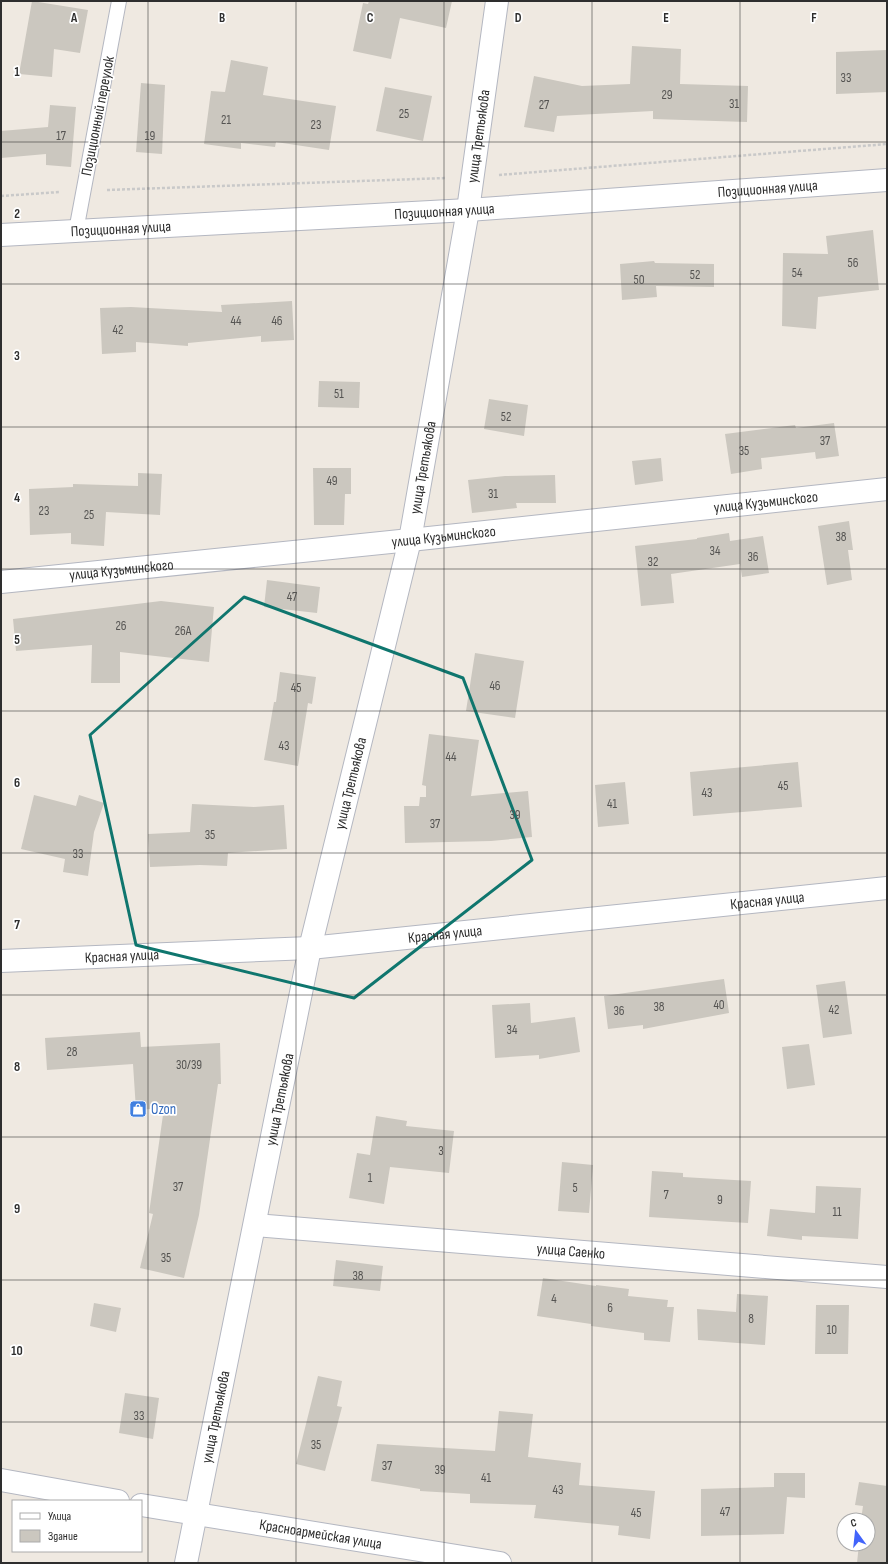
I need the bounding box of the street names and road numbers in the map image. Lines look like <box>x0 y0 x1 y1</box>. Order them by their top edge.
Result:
street label: Позиционный переулок <box>77 54 119 178</box>
street label: улица Третьякова <box>462 88 494 184</box>
street label: Позиционная улица <box>717 175 818 202</box>
street label: Позиционная улица <box>394 199 495 223</box>
street label: Позиционная улица <box>70 216 172 241</box>
street label: улица Третьякова <box>405 419 440 516</box>
street label: улица Кузьминского <box>713 487 819 517</box>
street label: улица Кузьминского <box>391 521 497 551</box>
street label: улица Кузьминского <box>68 555 174 584</box>
street label: улица Третьякова <box>330 735 371 831</box>
street label: Красная улица <box>729 887 805 914</box>
street label: Красная улица <box>407 921 483 947</box>
street label: Красная улица <box>84 945 160 967</box>
street label: улица Третьякова <box>261 1051 298 1147</box>
street label: улица Саенко <box>536 1239 606 1263</box>
street label: улица Третьякова <box>197 1369 234 1465</box>
street label: Красноармейская улица <box>258 1515 383 1553</box>

